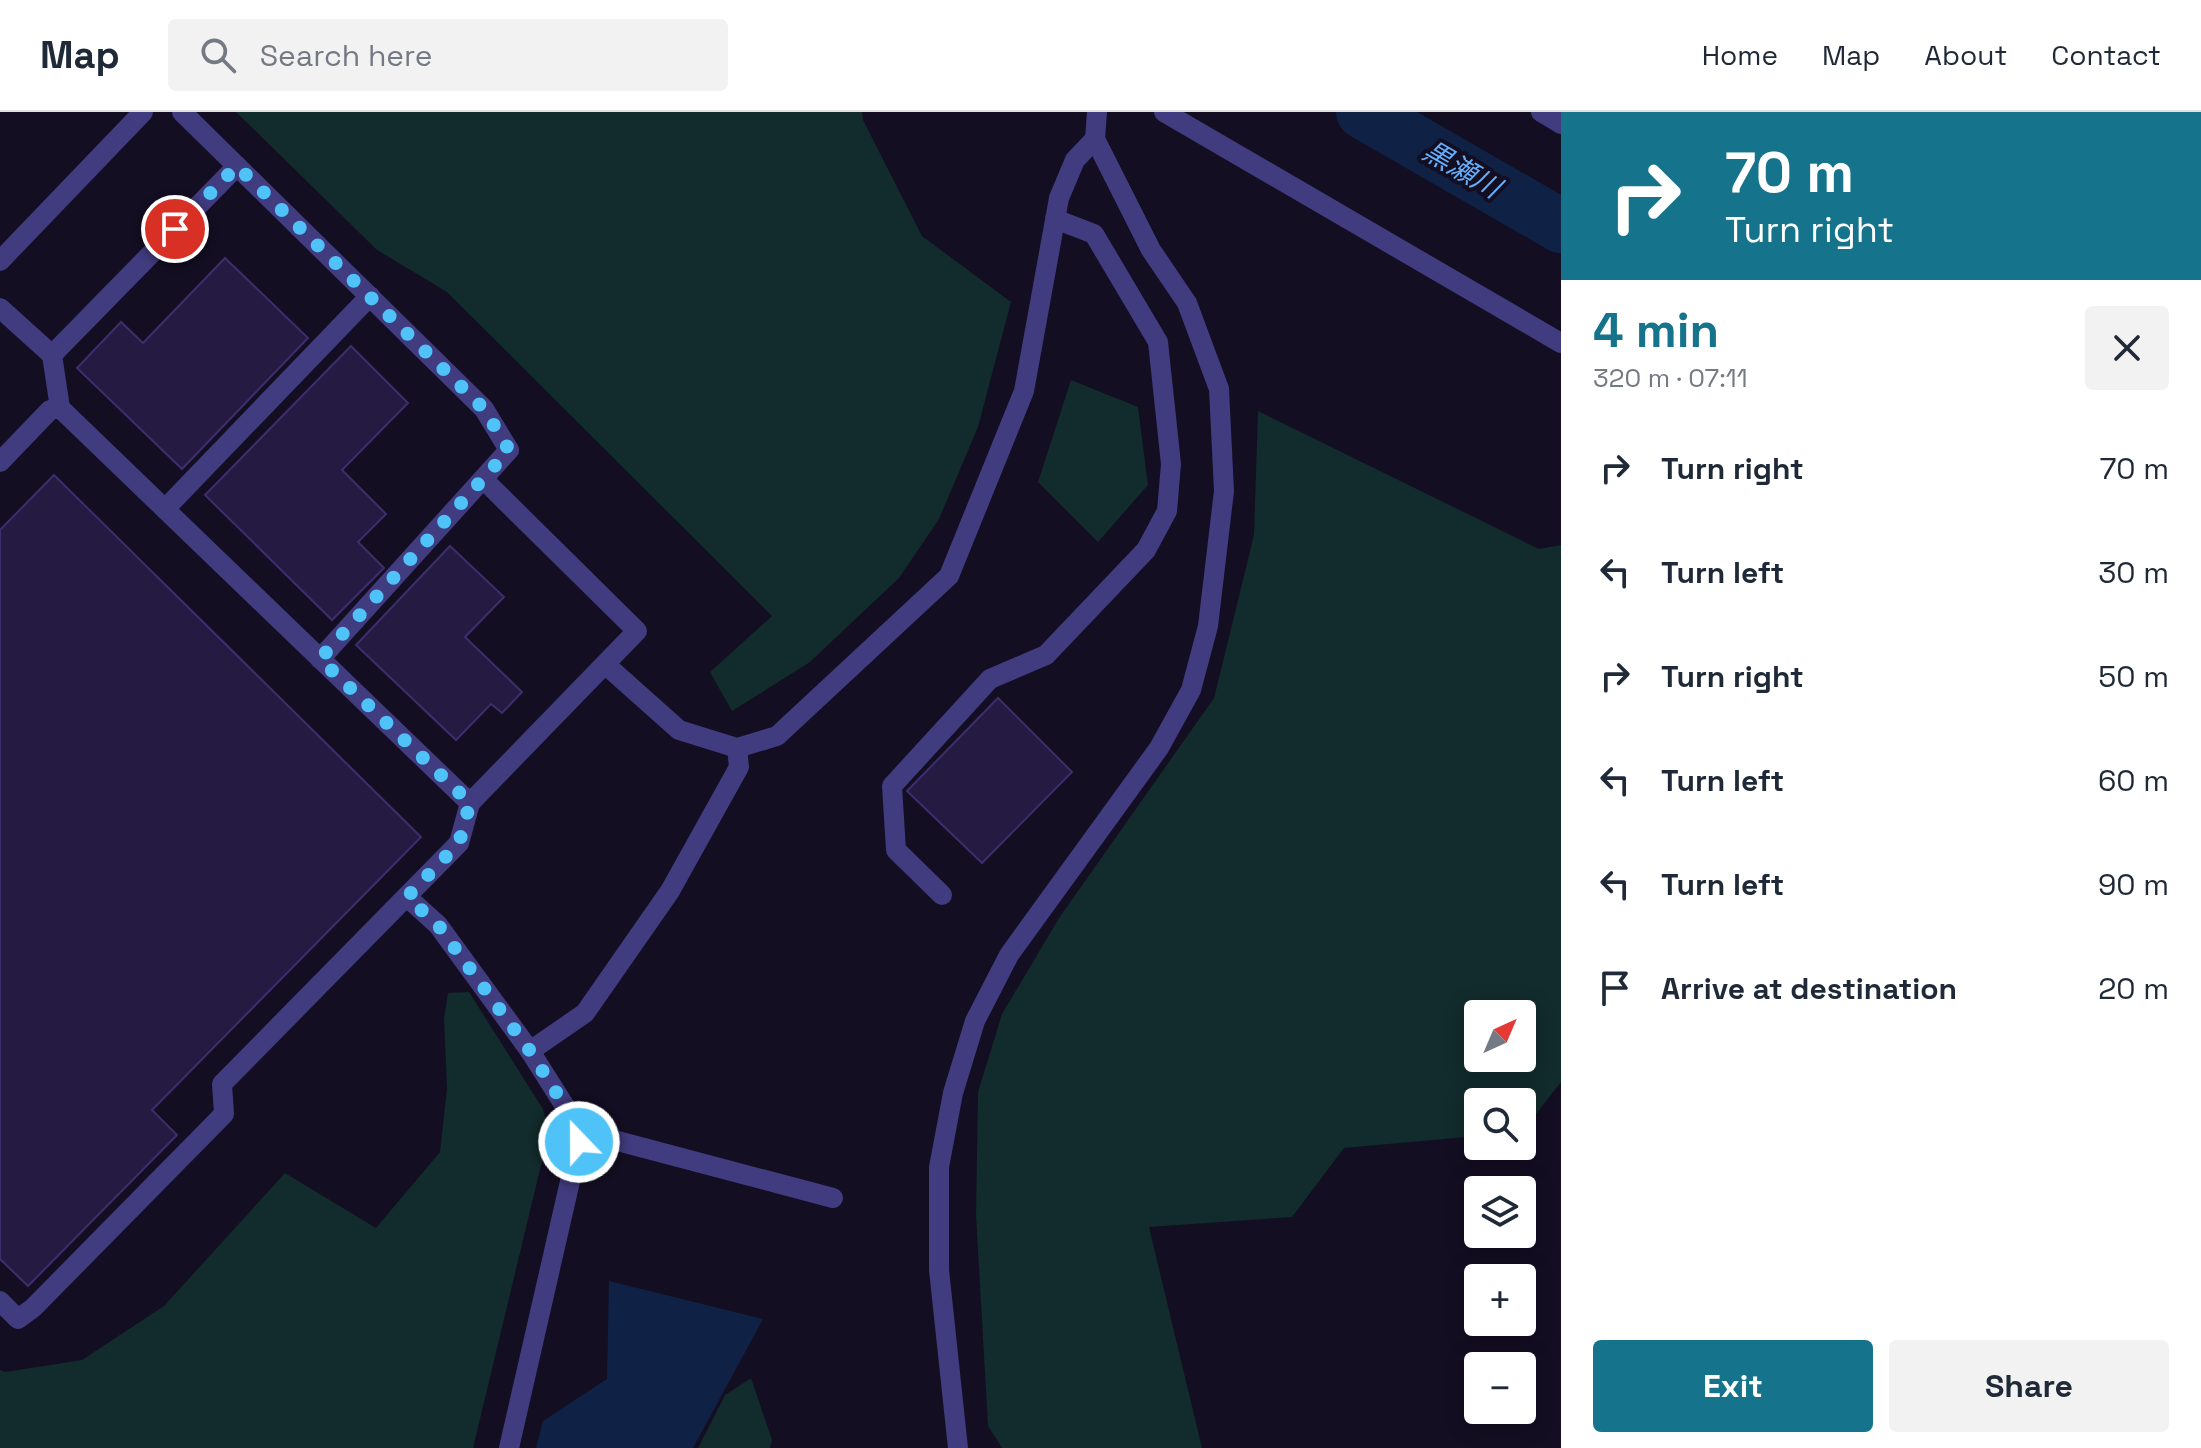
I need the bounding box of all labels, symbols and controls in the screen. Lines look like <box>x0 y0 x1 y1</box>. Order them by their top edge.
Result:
search box <box>168 19 728 91</box>
text: Map <box>40 31 120 79</box>
icon: search <box>196 33 240 77</box>
text: Search here <box>260 36 433 75</box>
text: Home <box>1702 37 1778 73</box>
text: Map <box>1822 37 1880 73</box>
text: About <box>1924 37 2007 73</box>
text: Contact <box>2051 37 2161 73</box>
water label: 黒瀬川 <box>1417 132 1510 207</box>
text: 70 m <box>1725 137 1854 208</box>
icon: right <box>1593 144 1697 248</box>
pin <box>141 195 209 263</box>
icon: arrive <box>153 207 197 251</box>
text: Turn right <box>1725 207 1894 253</box>
text: 4 min <box>1593 300 1719 361</box>
button: close <box>2085 306 2169 390</box>
text: 320 m · 07:11 <box>1593 361 1748 395</box>
icon: right <box>1593 446 1637 490</box>
text: Turn right <box>1661 449 1804 488</box>
text: 70 m <box>2100 449 2169 488</box>
icon: left <box>1593 550 1637 594</box>
text: Turn left <box>1661 553 1784 592</box>
text: 30 m <box>2098 553 2169 592</box>
icon: right <box>1593 654 1637 698</box>
text: Turn right <box>1661 657 1804 696</box>
text: 50 m <box>2098 657 2169 696</box>
icon: left <box>1593 758 1637 802</box>
text: Turn left <box>1661 761 1784 800</box>
text: 60 m <box>2098 761 2169 800</box>
icon: left <box>1593 862 1637 906</box>
text: Turn left <box>1661 865 1784 904</box>
text: 90 m <box>2098 865 2169 904</box>
icon: arrive <box>1593 966 1637 1010</box>
text: Arrive at destination <box>1661 969 1957 1008</box>
text: 20 m <box>2098 969 2169 1008</box>
north arrow <box>1464 1000 1536 1072</box>
map controls <box>1464 1000 1536 1424</box>
button: search <box>1464 1088 1536 1160</box>
position arrow <box>537 1100 621 1184</box>
button: layers <box>1464 1176 1536 1248</box>
button: + <box>1464 1264 1536 1336</box>
button: Exit <box>1593 1340 1873 1432</box>
button: Share <box>1889 1340 2169 1432</box>
button: − <box>1464 1352 1536 1424</box>

